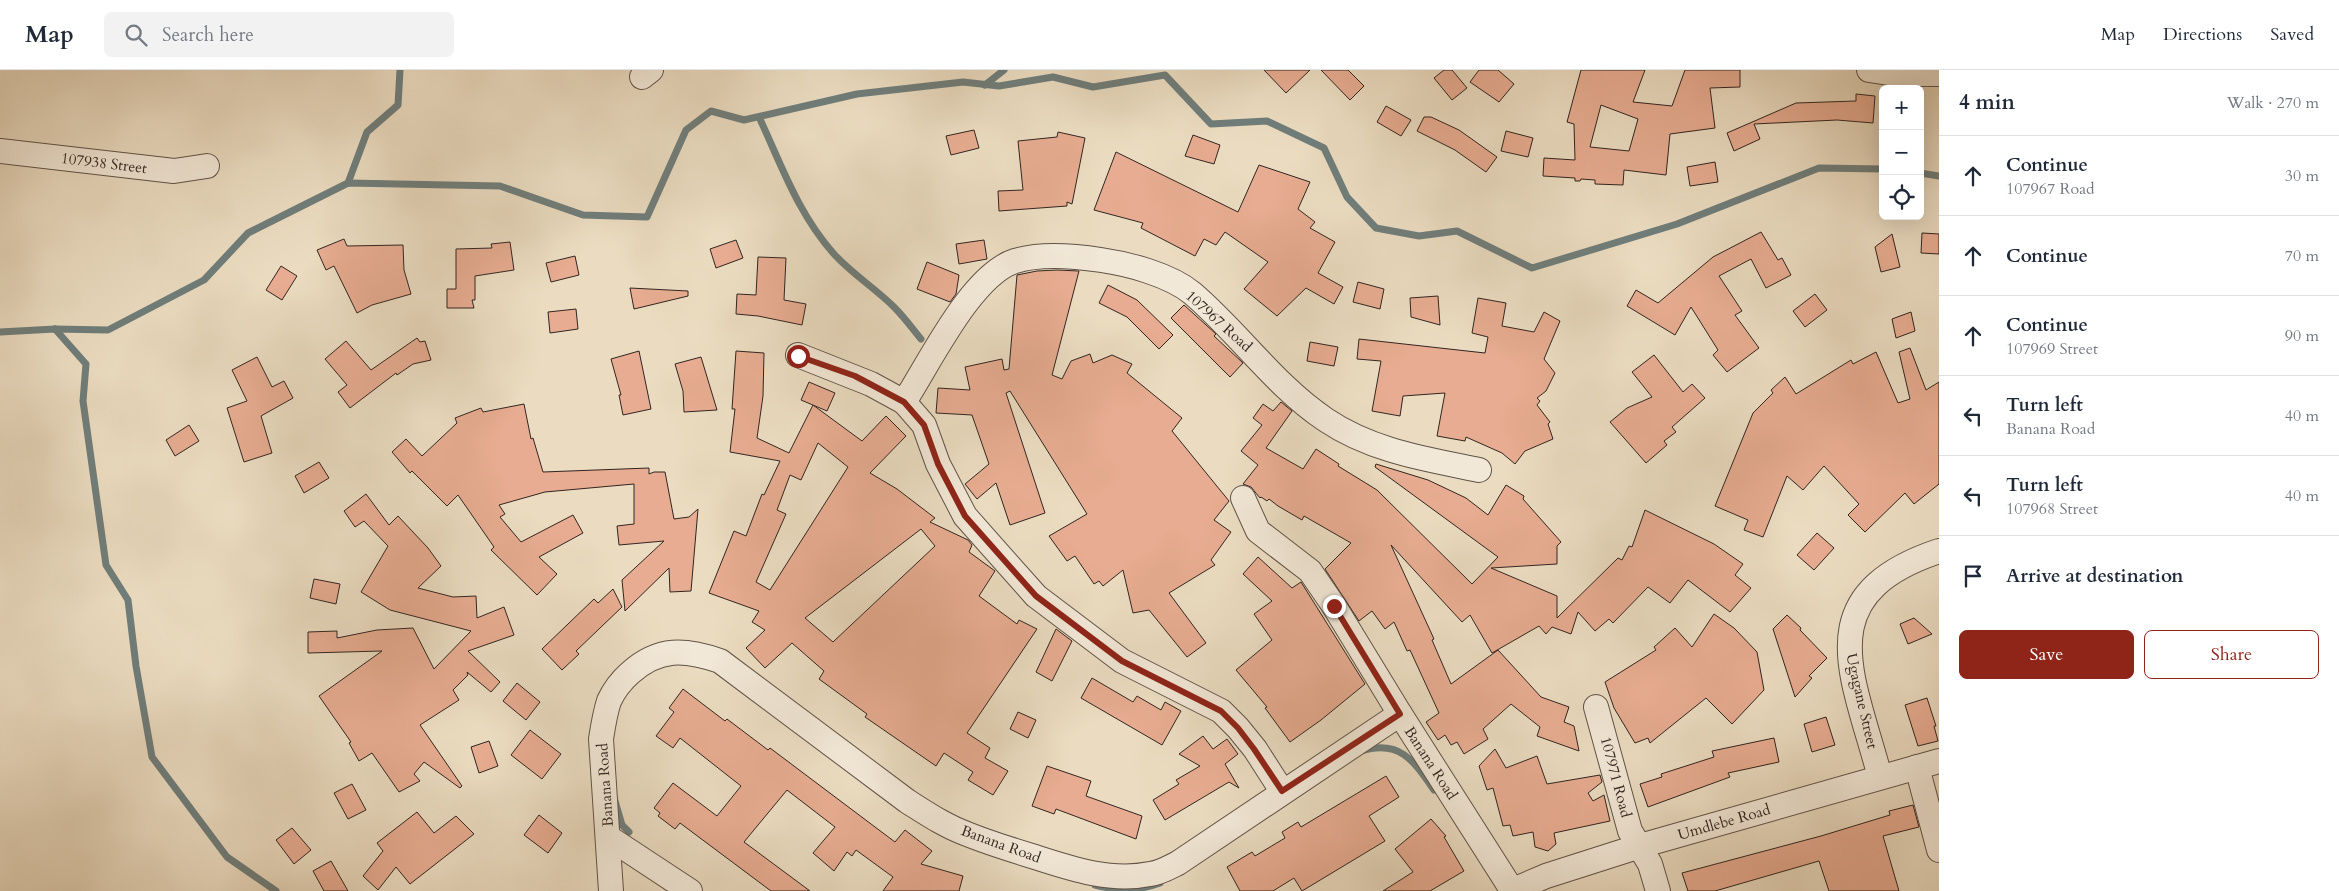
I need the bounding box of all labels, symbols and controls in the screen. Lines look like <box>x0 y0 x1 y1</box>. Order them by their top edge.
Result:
search box <box>104 12 454 57</box>
text: Map <box>25 18 74 51</box>
icon: search <box>122 21 150 49</box>
text: Search here <box>162 22 254 48</box>
text: Map <box>2101 22 2135 47</box>
text: Directions <box>2163 22 2242 47</box>
text: Saved <box>2270 22 2314 47</box>
map controls <box>1879 85 1924 220</box>
button: + <box>1879 85 1924 130</box>
text: 4 min <box>1959 88 2015 117</box>
text: Walk · 270 m <box>2227 92 2319 114</box>
button: − <box>1879 130 1924 175</box>
street label: 107938 Street <box>60 148 148 178</box>
text: Continue <box>2006 152 2088 178</box>
icon: ahead <box>1959 162 1987 190</box>
text: 30 m <box>2285 165 2319 187</box>
button: locate <box>1879 175 1924 220</box>
text: 107967 Road <box>2006 178 2095 200</box>
icon: ahead <box>1959 242 1987 270</box>
text: Continue <box>2006 243 2088 269</box>
text: 70 m <box>2285 245 2319 267</box>
street label: 107967 Road <box>1181 286 1257 356</box>
text: Continue <box>2006 312 2088 338</box>
icon: ahead <box>1959 322 1987 350</box>
text: 90 m <box>2285 325 2319 347</box>
text: 107969 Street <box>2006 338 2098 360</box>
route start <box>787 345 810 368</box>
text: Turn left <box>2006 392 2083 418</box>
icon: left <box>1959 402 1987 430</box>
text: 40 m <box>2285 405 2319 427</box>
text: Banana Road <box>2006 418 2095 440</box>
text: Turn left <box>2006 472 2083 498</box>
icon: left <box>1959 482 1987 510</box>
text: 40 m <box>2285 485 2319 507</box>
text: 107968 Street <box>2006 498 2098 520</box>
icon: arrive <box>1959 562 1987 590</box>
text: Arrive at destination <box>2006 563 2183 589</box>
route end <box>1323 595 1346 618</box>
button: Save <box>1959 630 2134 679</box>
button: Share <box>2144 630 2319 679</box>
street label: Ugagane Street <box>1841 651 1883 751</box>
street label: Banana Road <box>1400 722 1462 804</box>
street label: 107971 Road <box>1596 734 1636 820</box>
street label: Banana Road <box>592 743 618 827</box>
street label: Umdlebe Road <box>1675 799 1773 845</box>
street label: Banana Road <box>958 820 1044 868</box>

